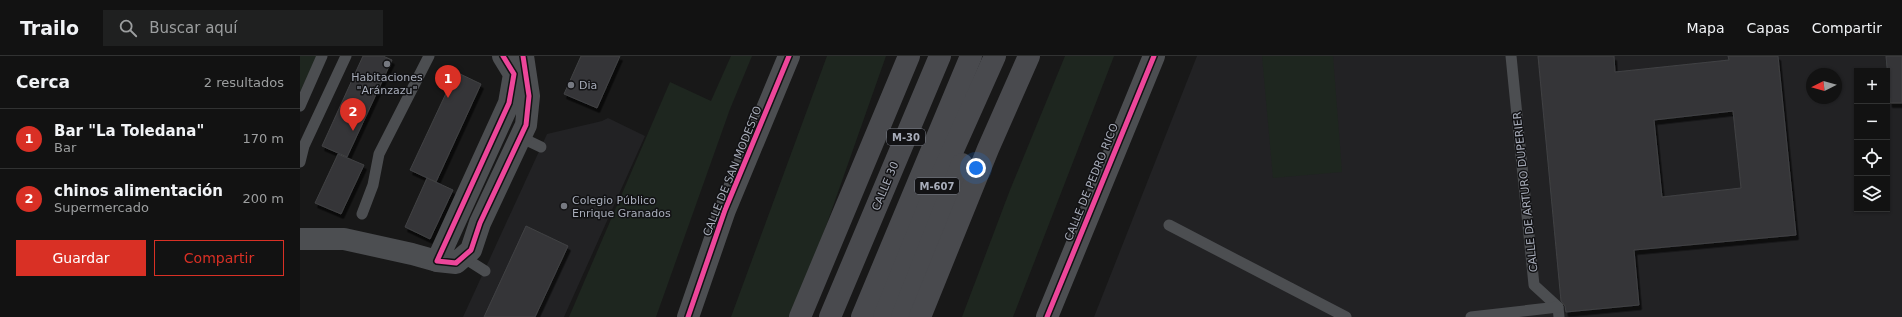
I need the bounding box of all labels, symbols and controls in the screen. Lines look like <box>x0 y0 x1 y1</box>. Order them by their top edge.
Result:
search box <box>103 10 383 46</box>
text: Trailo <box>20 17 79 39</box>
icon: search <box>117 17 139 39</box>
text: Buscar aquí <box>149 19 238 37</box>
text: Mapa <box>1686 20 1725 36</box>
text: Capas <box>1747 20 1790 36</box>
text: Compartir <box>1812 20 1882 36</box>
marker: Habitaciones "Aránzazu" <box>382 59 392 69</box>
pin: 1 <box>435 65 461 98</box>
north arrow <box>1806 68 1842 104</box>
map controls <box>1854 68 1890 212</box>
button: + <box>1854 68 1890 104</box>
place label: Habitaciones "Aránzazu" <box>351 71 423 97</box>
text: Cerca <box>16 72 70 92</box>
text: 2 resultados <box>204 75 284 90</box>
place label: Dia <box>579 79 597 92</box>
marker: Dia <box>566 80 576 90</box>
pin: 2 <box>340 98 366 131</box>
street label: CALLE DE SAN MODESTO <box>700 104 765 238</box>
button: − <box>1854 104 1890 140</box>
street label: CALLE DE ARTURO DUPERIER <box>1511 111 1540 273</box>
street label: CALLE DE PEDRO RICO <box>1062 121 1121 243</box>
text: Bar "La Toledana" <box>54 122 204 140</box>
road number: M-30 <box>887 129 925 145</box>
text: 1 <box>24 131 34 146</box>
text: 170 m <box>242 131 284 146</box>
text: Bar <box>54 140 76 155</box>
button: locate <box>1854 140 1890 176</box>
your location <box>966 158 986 178</box>
street label: CALLE 30 <box>869 160 902 213</box>
button: layers <box>1854 176 1890 212</box>
road number: M-607 <box>915 178 959 194</box>
text: chinos alimentación <box>54 182 223 200</box>
text: 2 <box>24 191 34 206</box>
text: 200 m <box>242 191 284 206</box>
place label: Colegio Público Enrique Granados <box>572 194 671 220</box>
text: Supermercado <box>54 200 149 215</box>
marker: Colegio Público Enrique Granados <box>559 201 569 211</box>
button: Guardar <box>16 240 146 276</box>
button: Compartir <box>154 240 284 276</box>

